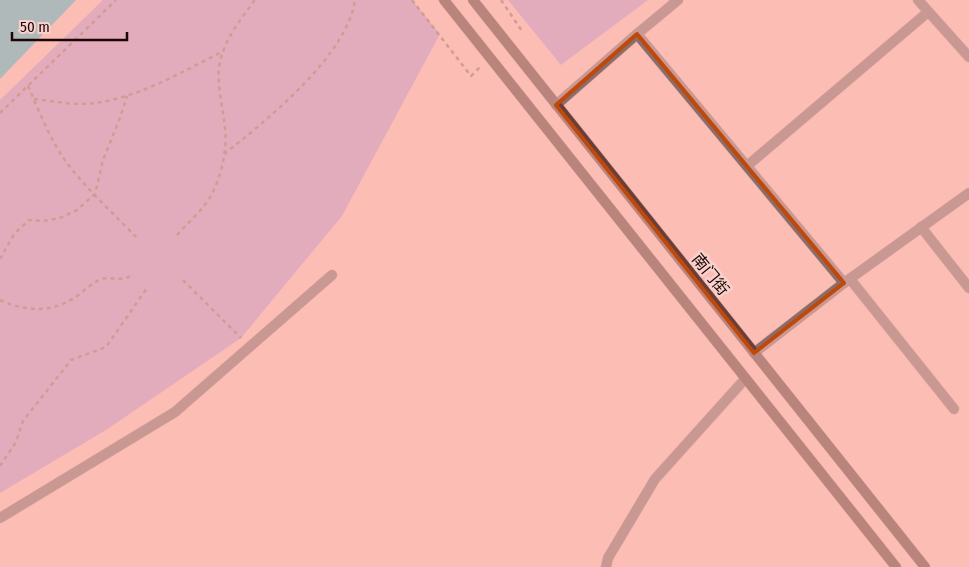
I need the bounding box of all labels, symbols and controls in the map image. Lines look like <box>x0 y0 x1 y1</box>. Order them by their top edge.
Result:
scale bar <box>12 10 128 42</box>
text: 50 m <box>20 18 50 36</box>
street label: 南门街 <box>688 250 733 299</box>

